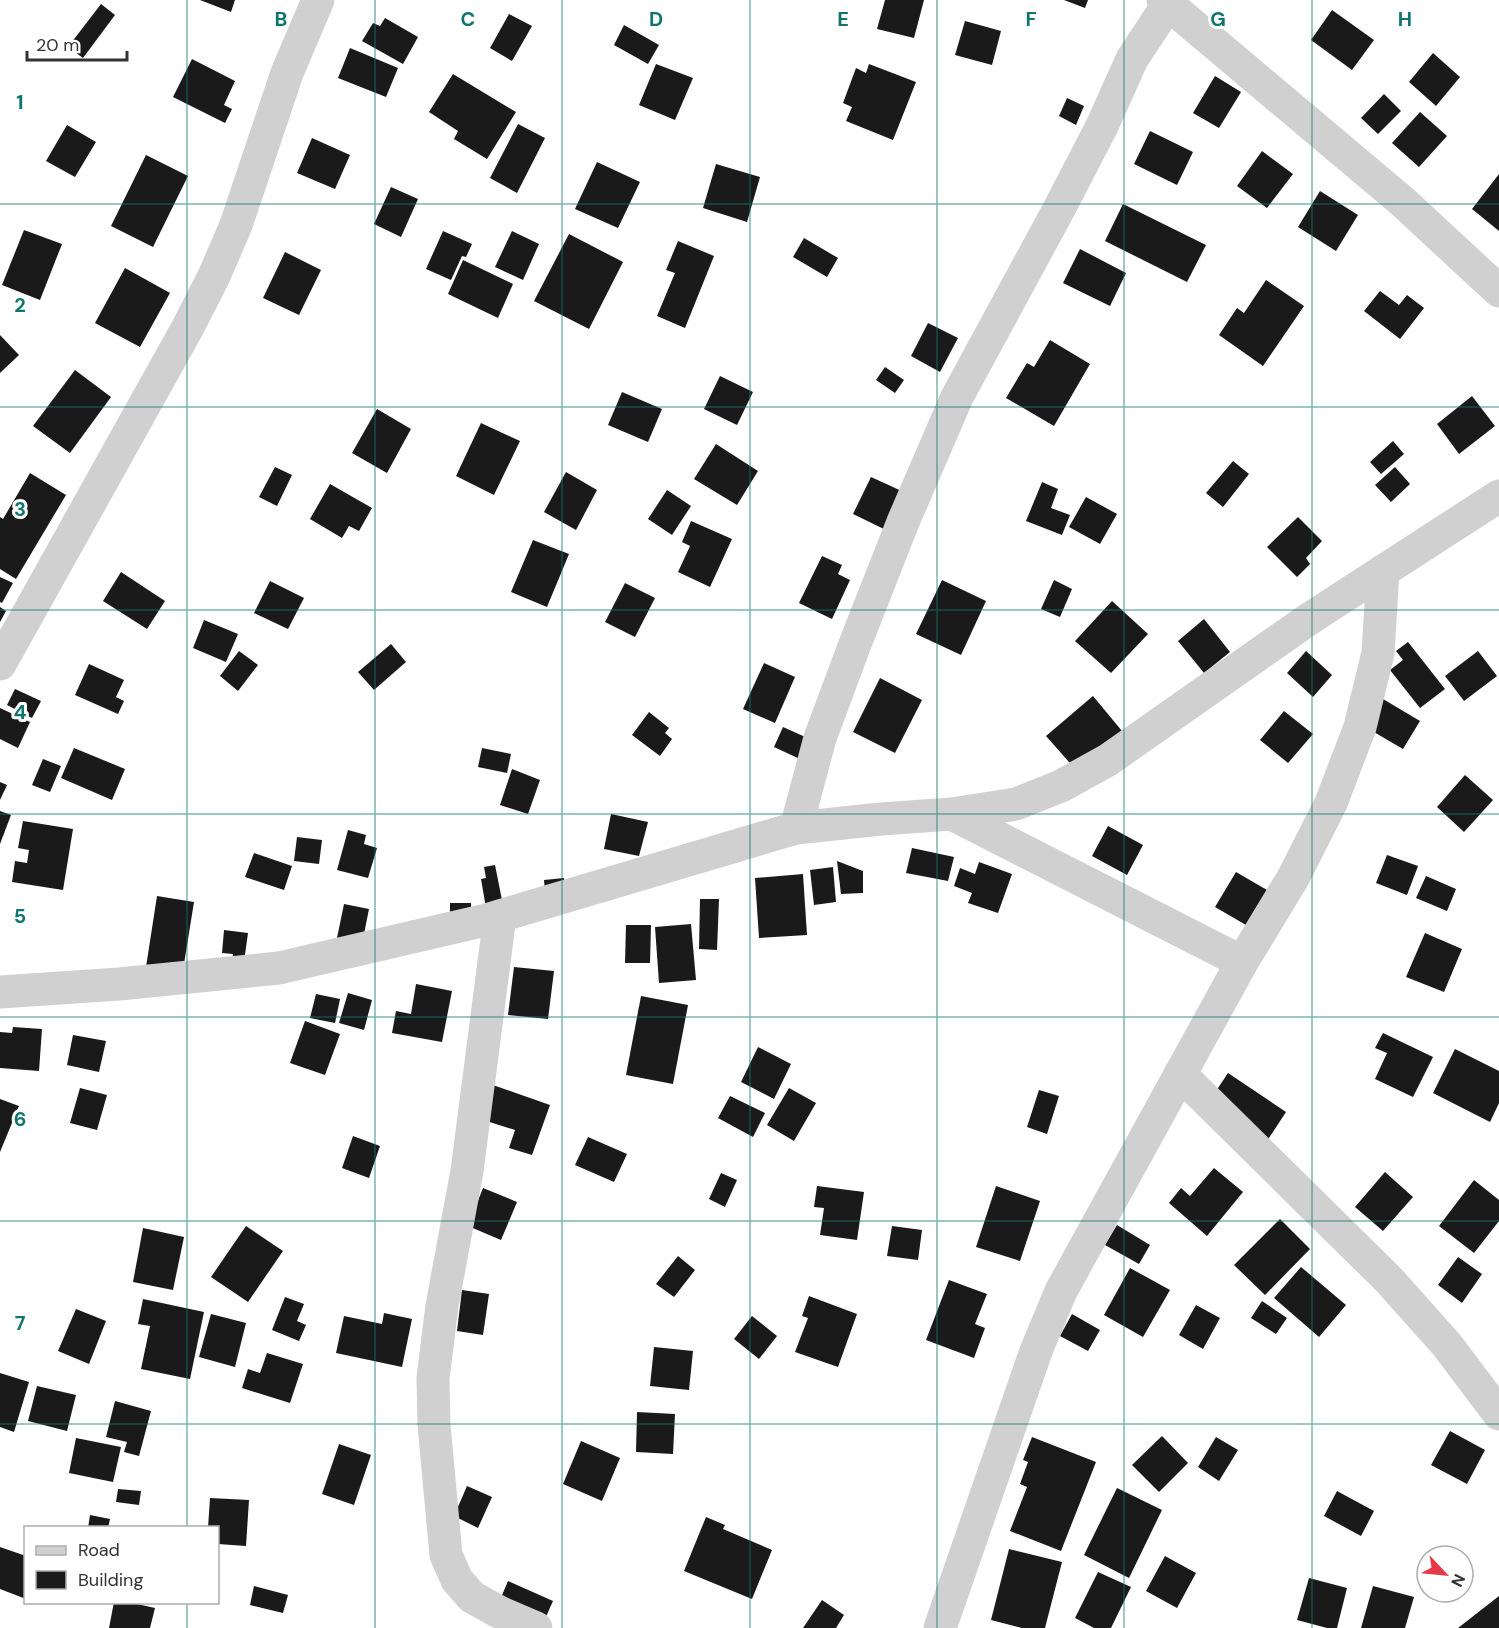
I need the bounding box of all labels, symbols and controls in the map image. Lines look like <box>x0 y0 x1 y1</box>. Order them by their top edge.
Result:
text: B <box>275 6 287 32</box>
text: C <box>461 6 475 32</box>
text: D <box>649 6 663 32</box>
text: E <box>837 6 849 32</box>
text: F <box>1025 6 1037 32</box>
text: G <box>1210 6 1226 32</box>
text: H <box>1398 6 1412 32</box>
scale bar <box>27 24 128 62</box>
text: 20 m <box>36 33 79 57</box>
text: 1 <box>16 89 24 115</box>
text: 2 <box>14 292 26 318</box>
text: 3 <box>14 496 26 522</box>
text: 4 <box>14 699 27 725</box>
text: 5 <box>14 903 26 929</box>
text: 6 <box>14 1106 26 1132</box>
text: 7 <box>15 1310 26 1336</box>
legend <box>24 1526 219 1604</box>
text: Road <box>78 1538 120 1562</box>
north arrow <box>1415 1544 1475 1604</box>
text: Building <box>78 1568 143 1592</box>
text: N <box>1446 1571 1470 1590</box>

